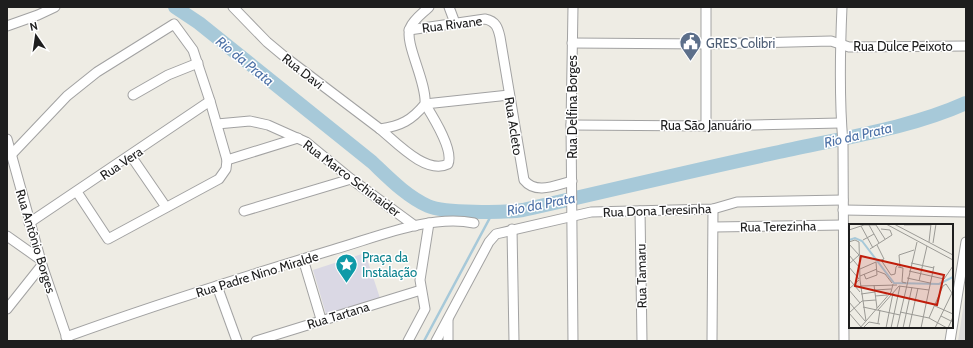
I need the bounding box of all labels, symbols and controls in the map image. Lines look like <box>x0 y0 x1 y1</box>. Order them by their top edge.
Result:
street label: Rua Rivane <box>421 12 483 36</box>
north arrow <box>16 16 56 56</box>
text: N <box>28 19 39 34</box>
public building icon: GRES Colibri <box>677 30 703 63</box>
water label: Rio da Prata <box>212 32 278 90</box>
place label: GRES Colibri <box>706 35 775 51</box>
street label: Rua Dulce Peixoto <box>853 38 953 54</box>
street label: Rua Davi <box>279 50 327 92</box>
street label: Rua Delfina Borges <box>564 55 580 159</box>
street label: Rua Acleto <box>502 96 526 156</box>
street label: Rua Sāo Januário <box>660 117 752 133</box>
water label: Rio da Prata <box>822 118 894 152</box>
street label: Rua Marco Schinaider <box>300 136 405 220</box>
street label: Rua Vera <box>97 143 146 183</box>
street label: Rua Antônio Borges <box>13 187 60 295</box>
water label: Rio da Prata <box>505 189 577 219</box>
street label: Rua Dona Teresinha <box>603 200 712 220</box>
street label: Rua Terezinha <box>740 217 817 235</box>
inset map <box>849 224 953 328</box>
street label: Rua Tamaru <box>632 243 650 308</box>
street label: Rua Padre Nino Miralde <box>194 248 321 300</box>
place label: Praça da Instalação <box>362 249 417 280</box>
place icon: Praça da Instalação <box>333 251 359 284</box>
street label: Rua Tartana <box>305 298 372 332</box>

